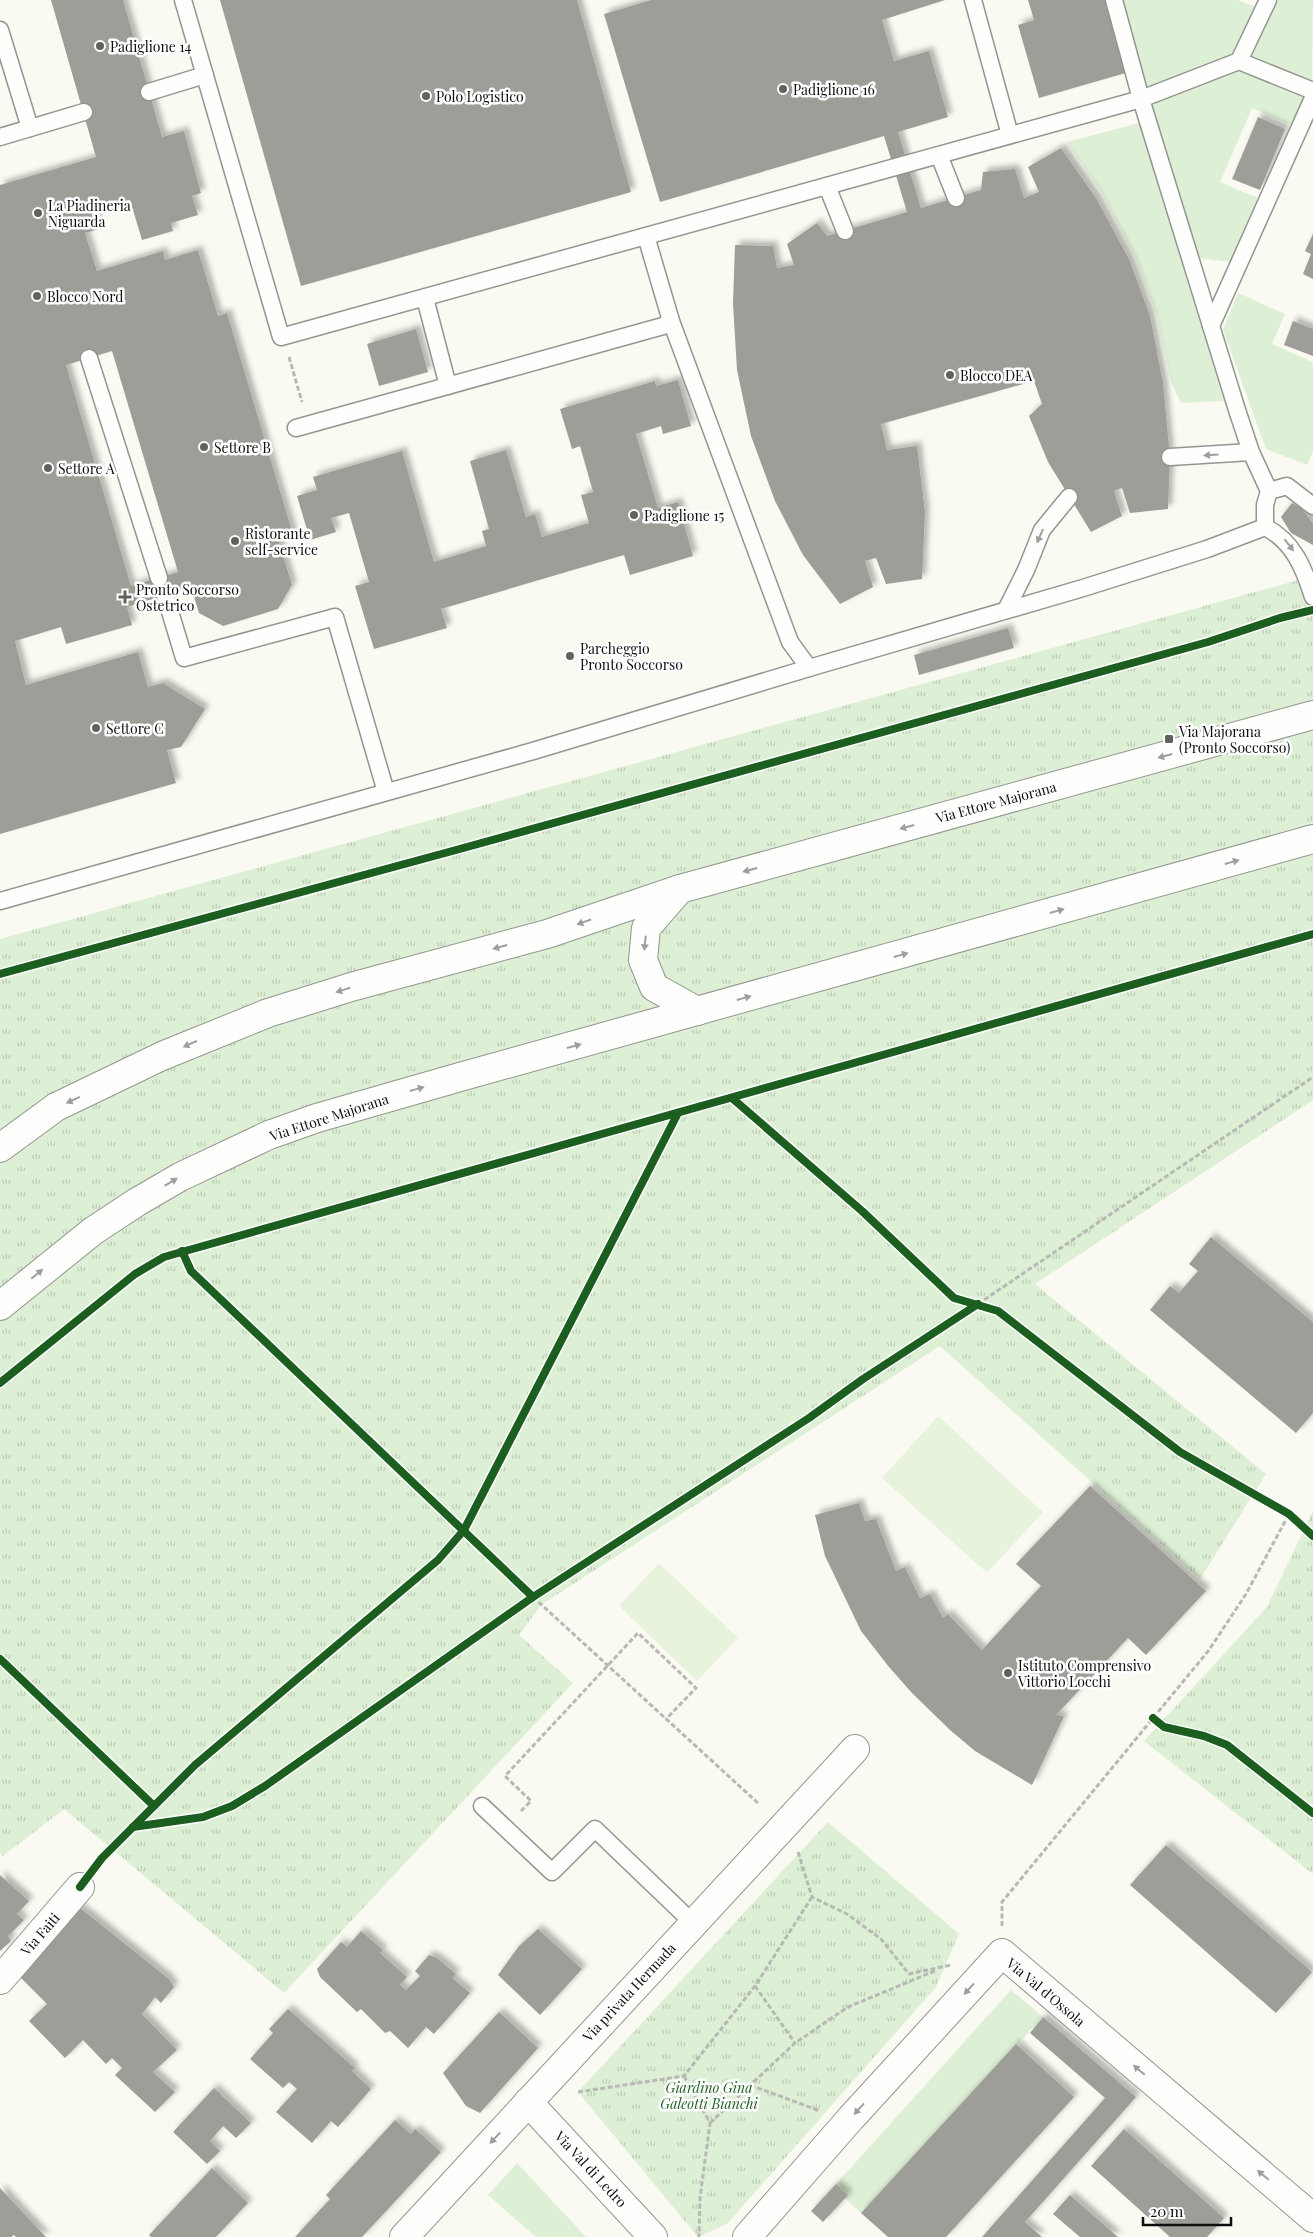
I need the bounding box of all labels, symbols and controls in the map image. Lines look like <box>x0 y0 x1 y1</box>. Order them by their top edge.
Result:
place label: Padiglione 14 <box>110 37 192 56</box>
marker: Padiglione 14 <box>94 40 106 52</box>
place label: Padiglione 16 <box>793 80 875 99</box>
marker: Padiglione 16 <box>777 83 789 95</box>
place label: Polo Logistico <box>436 87 524 106</box>
marker: Polo Logistico <box>420 90 432 102</box>
place label: La Piadineria Niguarda <box>48 196 131 231</box>
marker: La Piadineria Niguarda <box>32 207 44 219</box>
place label: Blocco Nord <box>47 287 123 306</box>
marker: Blocco Nord <box>31 290 43 302</box>
place label: Blocco DEA <box>960 366 1032 385</box>
marker: Blocco DEA <box>944 369 956 381</box>
place label: Settore B <box>214 438 271 457</box>
marker: Settore B <box>198 441 210 453</box>
one-way arrow <box>1202 451 1218 459</box>
place label: Settore A <box>58 459 115 478</box>
marker: Settore A <box>42 462 54 474</box>
place label: Padiglione 15 <box>644 506 724 525</box>
marker: Padiglione 15 <box>628 509 640 521</box>
place label: Ristorante self-service <box>245 524 318 559</box>
one-way arrow <box>1035 529 1043 543</box>
marker: Ristorante self-service <box>229 535 241 547</box>
one-way arrow <box>1283 538 1294 551</box>
place label: Pronto Soccorso Ostetrico <box>136 580 239 615</box>
marker: Pronto Soccorso Ostetrico <box>118 590 132 604</box>
place label: Parcheggio Pronto Soccorso <box>580 639 683 674</box>
marker: Parcheggio Pronto Soccorso <box>564 650 576 662</box>
place label: Settore C <box>106 719 164 738</box>
marker: Settore C <box>90 722 102 734</box>
place label: Via Majorana (Pronto Soccorso) <box>1178 722 1290 757</box>
marker: Via Majorana (Pronto Soccorso) <box>1163 733 1175 745</box>
one-way arrow <box>1157 753 1172 761</box>
street label: Via Ettore Majorana <box>933 777 1058 827</box>
one-way arrow <box>899 823 914 831</box>
one-way arrow <box>1224 857 1239 865</box>
one-way arrow <box>742 866 758 874</box>
one-way arrow <box>1050 906 1065 914</box>
one-way arrow <box>576 918 591 926</box>
one-way arrow <box>641 935 649 951</box>
one-way arrow <box>492 943 507 951</box>
one-way arrow <box>893 950 908 958</box>
one-way arrow <box>336 986 351 994</box>
one-way arrow <box>737 994 752 1002</box>
one-way arrow <box>183 1040 197 1048</box>
one-way arrow <box>567 1041 582 1049</box>
one-way arrow <box>410 1085 425 1093</box>
street label: Via Ettore Majorana <box>266 1089 391 1145</box>
one-way arrow <box>66 1096 80 1104</box>
one-way arrow <box>164 1178 177 1187</box>
one-way arrow <box>31 1269 44 1280</box>
place label: Istituto Comprensivo Vittorio Locchi <box>1017 1656 1152 1691</box>
marker: Istituto Comprensivo Vittorio Locchi <box>1002 1667 1014 1679</box>
street label: Via Faiti <box>16 1909 64 1960</box>
street label: Via privata Hermada <box>578 1939 680 2046</box>
street label: Via Val d'Ossola <box>1002 1953 1089 2030</box>
one-way arrow <box>963 1983 975 1995</box>
one-way arrow <box>1133 2064 1145 2076</box>
park label: Giardino Gina Galeotti Bianchi <box>660 2078 758 2113</box>
one-way arrow <box>853 2103 865 2115</box>
street label: Via Val di Ledro <box>550 2126 631 2211</box>
one-way arrow <box>489 2132 501 2144</box>
one-way arrow <box>1256 2170 1269 2181</box>
scale bar <box>1143 2194 1230 2226</box>
text: 20 m <box>1150 2201 1184 2221</box>

